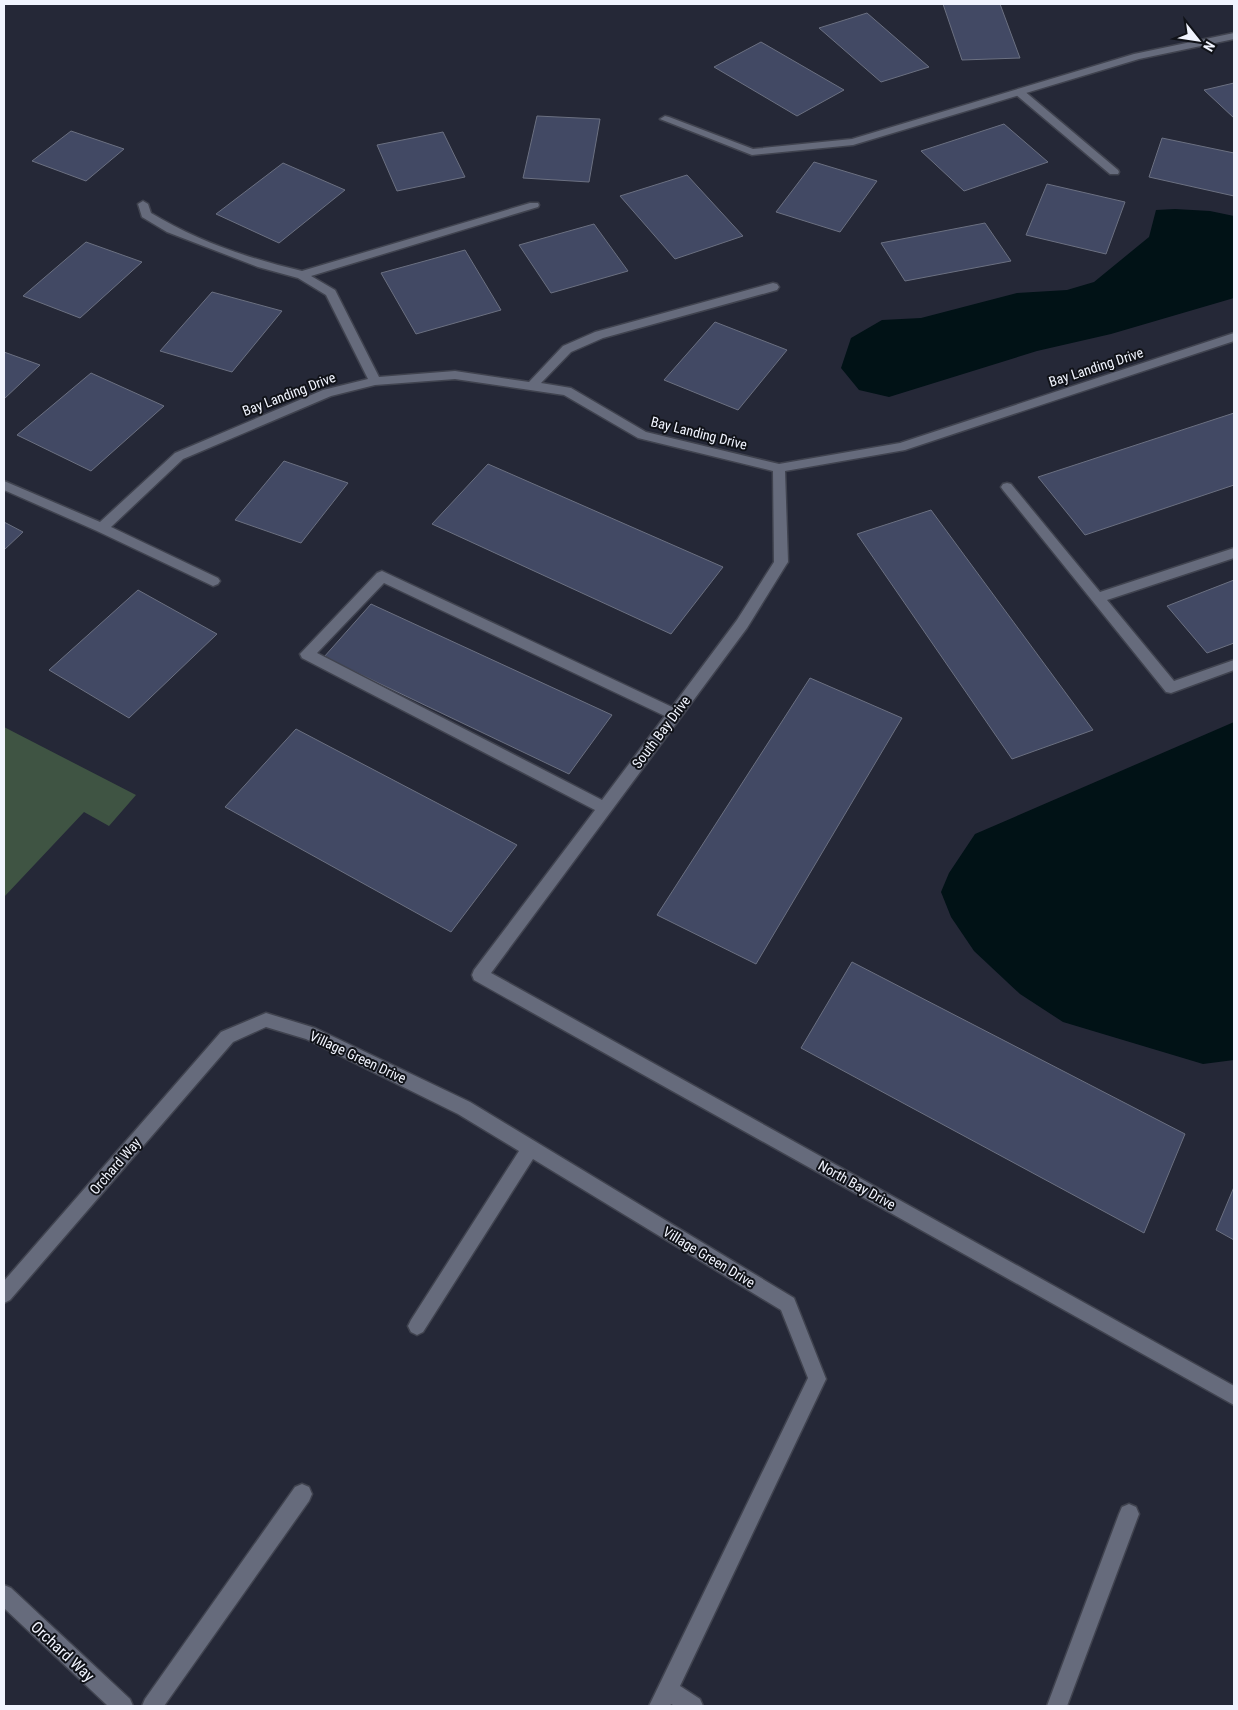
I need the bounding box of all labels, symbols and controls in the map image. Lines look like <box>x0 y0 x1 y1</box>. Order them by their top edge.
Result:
north arrow <box>1173 15 1223 65</box>
text: N <box>1200 39 1218 54</box>
street label: Bay Landing Drive <box>1047 344 1146 390</box>
street label: Bay Landing Drive <box>240 369 338 419</box>
street label: Bay Landing Drive <box>649 413 749 453</box>
street label: South Bay Drive <box>629 692 694 771</box>
street label: Village Green Drive <box>307 1028 409 1086</box>
street label: Orchard Way <box>86 1134 144 1198</box>
street label: North Bay Drive <box>816 1157 899 1213</box>
street label: Village Green Drive <box>660 1223 758 1291</box>
street label: Orchard Way <box>27 1617 98 1686</box>

